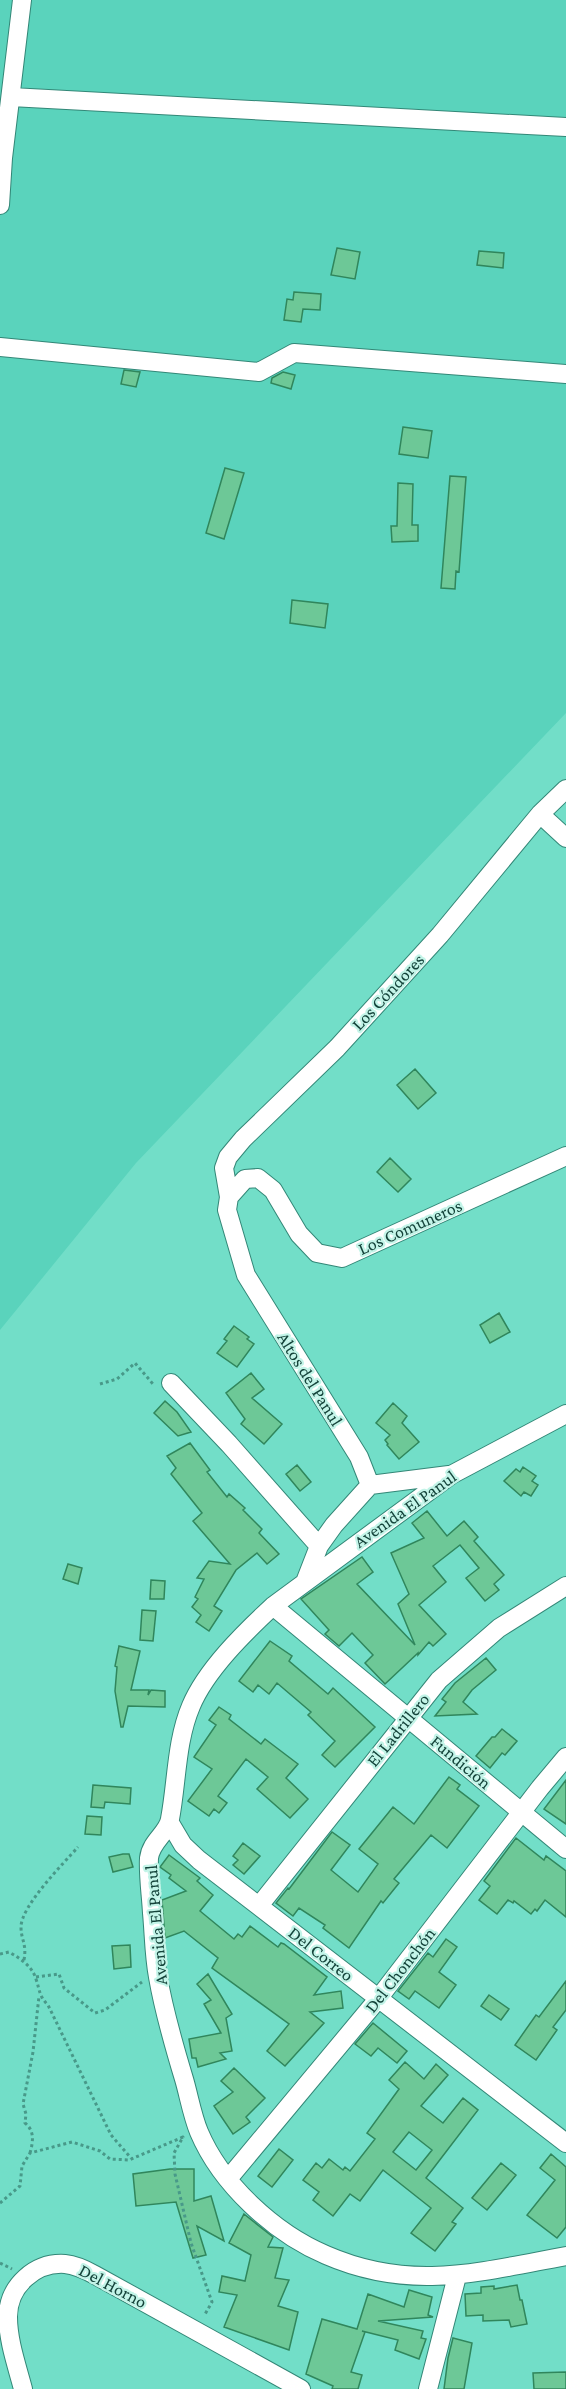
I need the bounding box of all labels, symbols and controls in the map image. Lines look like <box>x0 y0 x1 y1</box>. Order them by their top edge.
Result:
street label: Los Cóndores <box>348 950 428 1034</box>
street label: Los Comuneros <box>355 1195 465 1259</box>
street label: Altos del Panul <box>273 1328 347 1430</box>
street label: Avenida El Panul <box>350 1466 460 1552</box>
street label: El Ladrillero <box>363 1689 434 1771</box>
street label: Fundición <box>427 1731 496 1793</box>
street label: Avenida El Panul <box>141 1864 171 1986</box>
street label: Del Correo <box>285 1923 357 1986</box>
street label: Del Chonchón <box>361 1923 440 2017</box>
street label: Del Horno <box>76 2260 150 2312</box>

